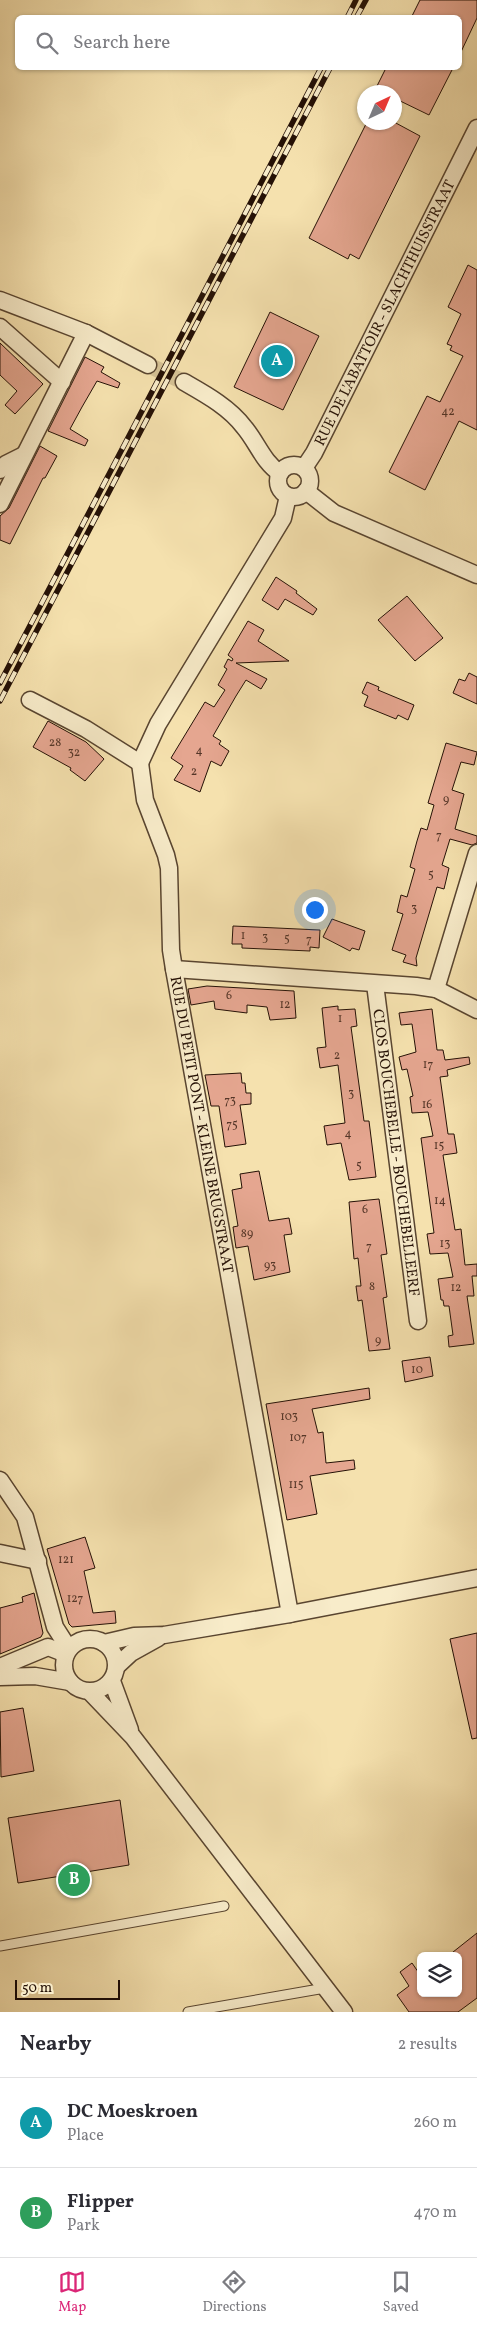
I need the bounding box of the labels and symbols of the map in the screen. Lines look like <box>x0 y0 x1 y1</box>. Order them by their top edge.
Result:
north arrow <box>357 85 402 130</box>
street label: RUE DE L'ABATTOIR - SLACHTHUISSTRAAT <box>310 177 461 450</box>
pin: A <box>261 342 293 380</box>
house number: 42 <box>441 404 455 420</box>
house number: 28 <box>49 735 61 751</box>
house number: 4 <box>195 743 203 759</box>
house number: 32 <box>68 745 80 761</box>
house number: 2 <box>191 764 197 780</box>
house number: 9 <box>443 792 449 808</box>
house number: 7 <box>436 828 442 844</box>
house number: 5 <box>428 867 434 883</box>
your location <box>302 897 328 923</box>
house number: 3 <box>411 901 417 917</box>
house number: 1 <box>241 928 245 944</box>
house number: 3 <box>262 930 268 946</box>
house number: 5 <box>284 931 290 947</box>
house number: 7 <box>306 932 312 948</box>
street label: RUE DU PETIT PONT - KLEINE BRUGSTRAAT <box>164 975 238 1275</box>
house number: 6 <box>226 988 232 1004</box>
house number: 12 <box>279 997 291 1013</box>
street label: CLOS BOUCHEBELLE - BOUCHEBELLEERF <box>366 1008 424 1298</box>
house number: 1 <box>338 1011 342 1027</box>
house number: 2 <box>334 1048 340 1064</box>
house number: 17 <box>423 1057 433 1073</box>
house number: 3 <box>348 1086 354 1102</box>
house number: 73 <box>224 1093 236 1109</box>
house number: 16 <box>422 1097 432 1113</box>
house number: 75 <box>226 1117 238 1133</box>
house number: 4 <box>344 1126 352 1142</box>
house number: 15 <box>434 1138 444 1154</box>
house number: 5 <box>356 1158 362 1174</box>
house number: 14 <box>434 1193 446 1209</box>
house number: 6 <box>362 1202 368 1218</box>
house number: 89 <box>241 1226 253 1242</box>
house number: 13 <box>440 1236 450 1252</box>
house number: 7 <box>366 1239 372 1255</box>
house number: 93 <box>264 1258 276 1274</box>
house number: 8 <box>369 1279 375 1295</box>
house number: 12 <box>450 1280 462 1296</box>
house number: 9 <box>375 1333 381 1349</box>
house number: 10 <box>411 1362 423 1378</box>
house number: 103 <box>280 1409 298 1425</box>
house number: 107 <box>289 1430 307 1446</box>
house number: 115 <box>288 1477 304 1493</box>
house number: 121 <box>58 1552 74 1568</box>
house number: 127 <box>67 1591 83 1607</box>
pin: B <box>58 1861 90 1899</box>
scale bar <box>15 1977 120 2000</box>

